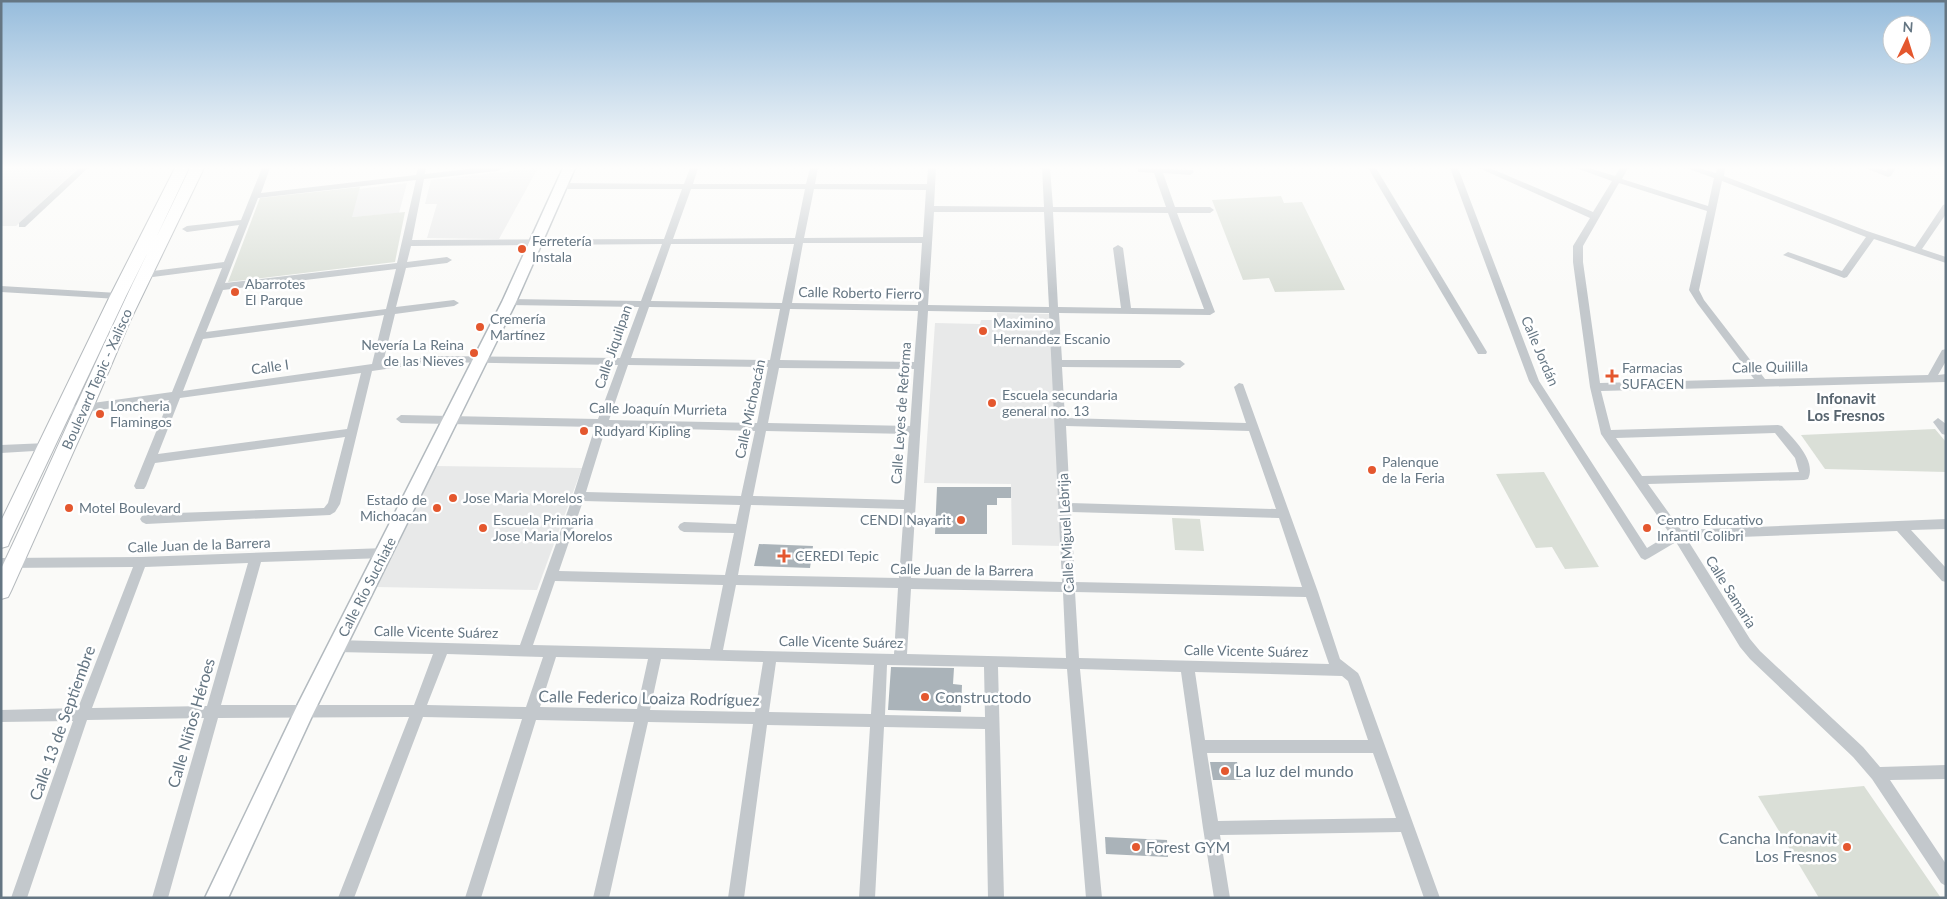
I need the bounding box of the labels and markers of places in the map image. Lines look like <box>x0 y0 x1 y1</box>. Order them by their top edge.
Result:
place label: Ferretería Instala <box>532 232 592 265</box>
marker: Ferretería Instala <box>516 243 528 255</box>
place label: Abarrotes El Parque <box>245 275 305 308</box>
marker: Abarrotes El Parque <box>229 286 241 298</box>
place label: Cremería Martínez <box>490 310 546 343</box>
place label: Maximino Hernandez Escanio <box>993 314 1111 347</box>
marker: Cremería Martínez <box>474 321 486 333</box>
marker: Maximino Hernandez Escanio <box>977 325 989 337</box>
place label: Nevería La Reina de las Nieves <box>361 336 464 369</box>
marker: Nevería La Reina de las Nieves <box>468 347 480 359</box>
place label: Farmacias SUFACEN <box>1622 359 1684 392</box>
marker: Farmacias SUFACEN <box>1606 370 1618 382</box>
place label: Escuela secundaria general no. 13 <box>1002 386 1118 419</box>
place label: Loncheria Flamingos <box>110 397 172 430</box>
marker: Escuela secundaria general no. 13 <box>986 397 998 409</box>
marker: Loncheria Flamingos <box>94 408 106 420</box>
place label: Rudyard Kipling <box>594 422 691 439</box>
marker: Rudyard Kipling <box>578 425 590 437</box>
place label: Palenque de la Feria <box>1382 453 1445 486</box>
marker: Palenque de la Feria <box>1366 464 1378 476</box>
place label: Jose Maria Morelos <box>463 489 583 506</box>
place label: Estado de Michoacan <box>360 491 427 524</box>
marker: Jose Maria Morelos <box>447 492 459 504</box>
place label: Motel Boulevard <box>79 499 181 516</box>
marker: Motel Boulevard <box>63 502 75 514</box>
marker: Estado de Michoacan <box>431 502 443 514</box>
place label: Escuela Primaria Jose Maria Morelos <box>493 511 613 544</box>
place label: CENDI Nayarit <box>860 511 951 528</box>
place label: Centro Educativo Infantil Colibri <box>1657 511 1763 544</box>
marker: CENDI Nayarit <box>955 514 967 526</box>
marker: Escuela Primaria Jose Maria Morelos <box>477 522 489 534</box>
marker: Centro Educativo Infantil Colibri <box>1641 522 1653 534</box>
place label: CEREDI Tepic <box>795 547 879 564</box>
marker: CEREDI Tepic <box>777 549 791 563</box>
place label: Constructodo <box>935 687 1031 706</box>
marker: Constructodo <box>919 691 931 703</box>
place label: La luz del mundo <box>1235 761 1354 780</box>
marker: La luz del mundo <box>1219 765 1231 777</box>
place label: Cancha Infonavit Los Fresnos <box>1719 828 1837 865</box>
place label: Forest GYM <box>1146 837 1230 856</box>
marker: Forest GYM <box>1130 841 1142 853</box>
marker: Cancha Infonavit Los Fresnos <box>1841 841 1853 853</box>

